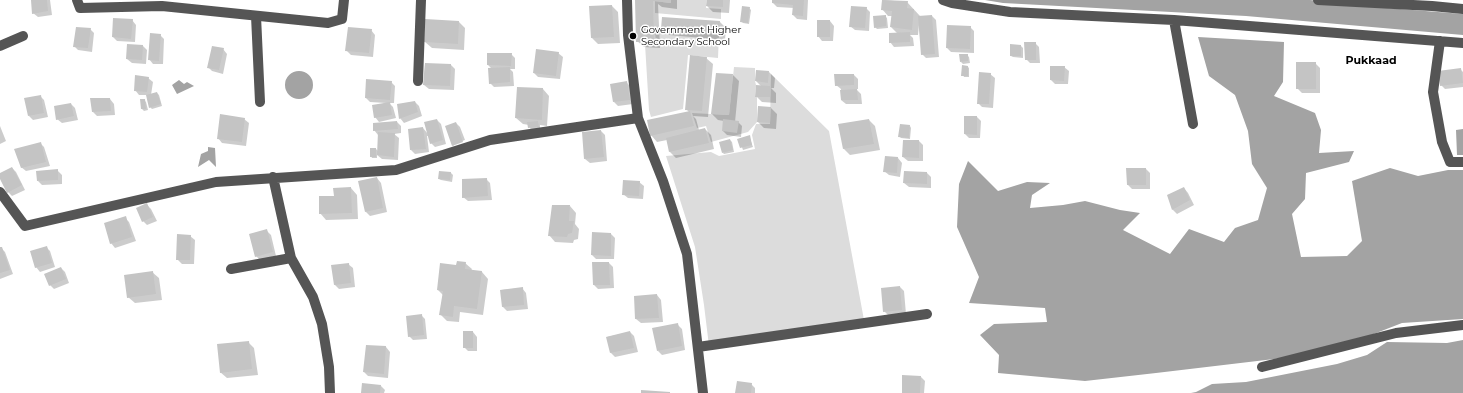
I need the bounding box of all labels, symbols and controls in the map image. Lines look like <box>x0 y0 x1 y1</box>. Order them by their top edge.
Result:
place label: Government Higher Secondary School <box>641 24 741 48</box>
marker: Government Higher Secondary School <box>628 31 638 41</box>
district label: Pukkaad <box>1345 54 1397 68</box>

